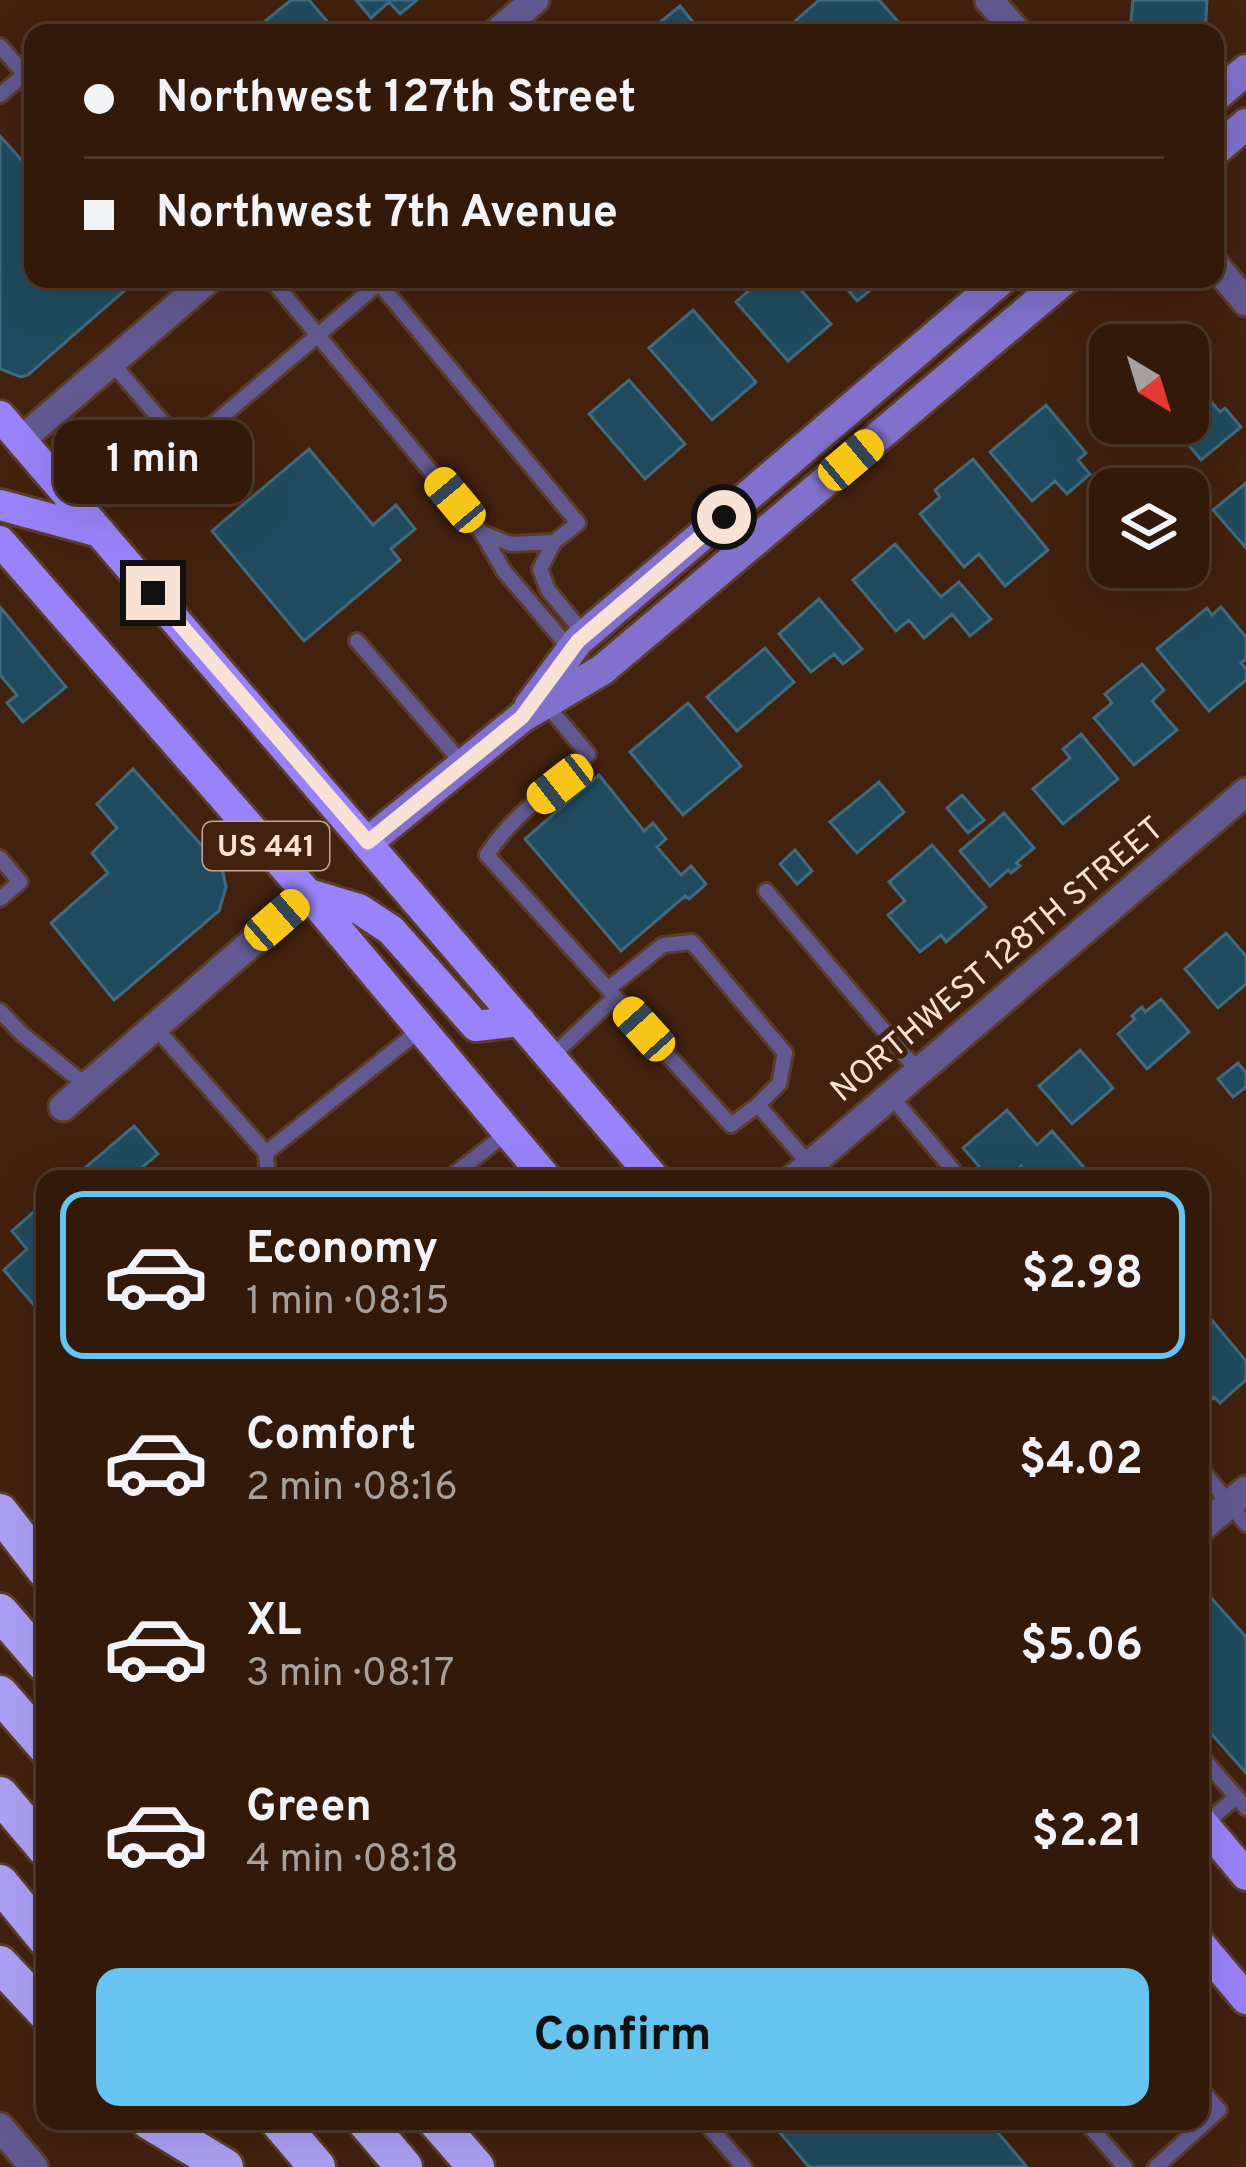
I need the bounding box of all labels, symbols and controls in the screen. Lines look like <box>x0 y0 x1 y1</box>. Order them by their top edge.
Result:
text: Northwest 127th Street <box>156 71 636 128</box>
text: Northwest 7th Avenue <box>156 186 618 243</box>
north arrow <box>1089 324 1209 444</box>
map controls <box>1089 324 1209 588</box>
callout: 1 min <box>54 419 252 503</box>
car <box>812 423 890 497</box>
text: 1 min <box>106 437 200 486</box>
car <box>418 461 492 539</box>
button: layers <box>1089 468 1209 588</box>
route start <box>697 490 751 544</box>
route end <box>126 566 180 620</box>
car <box>521 748 599 820</box>
street label: NORTHWEST 128TH STREET <box>823 809 1174 1113</box>
road number: US 441 <box>203 822 329 870</box>
car <box>238 883 316 957</box>
car <box>607 990 681 1068</box>
icon: car <box>102 1221 210 1329</box>
text: Economy <box>246 1222 438 1279</box>
text: $2.98 <box>1021 1247 1143 1304</box>
text: 1 min · 08:15 <box>246 1279 449 1328</box>
icon: car <box>102 1407 210 1515</box>
text: Comfort <box>246 1408 416 1465</box>
text: $4.02 <box>1019 1433 1143 1490</box>
text: 2 min · 08:16 <box>246 1465 458 1514</box>
icon: car <box>102 1593 210 1701</box>
text: XL <box>246 1594 301 1651</box>
text: $5.06 <box>1020 1619 1143 1676</box>
text: 3 min · 08:17 <box>246 1651 454 1700</box>
icon: car <box>102 1779 210 1887</box>
text: Green <box>246 1780 372 1837</box>
text: $2.21 <box>1032 1805 1143 1862</box>
text: 4 min · 08:18 <box>246 1837 459 1886</box>
button: Confirm <box>96 1968 1149 2106</box>

